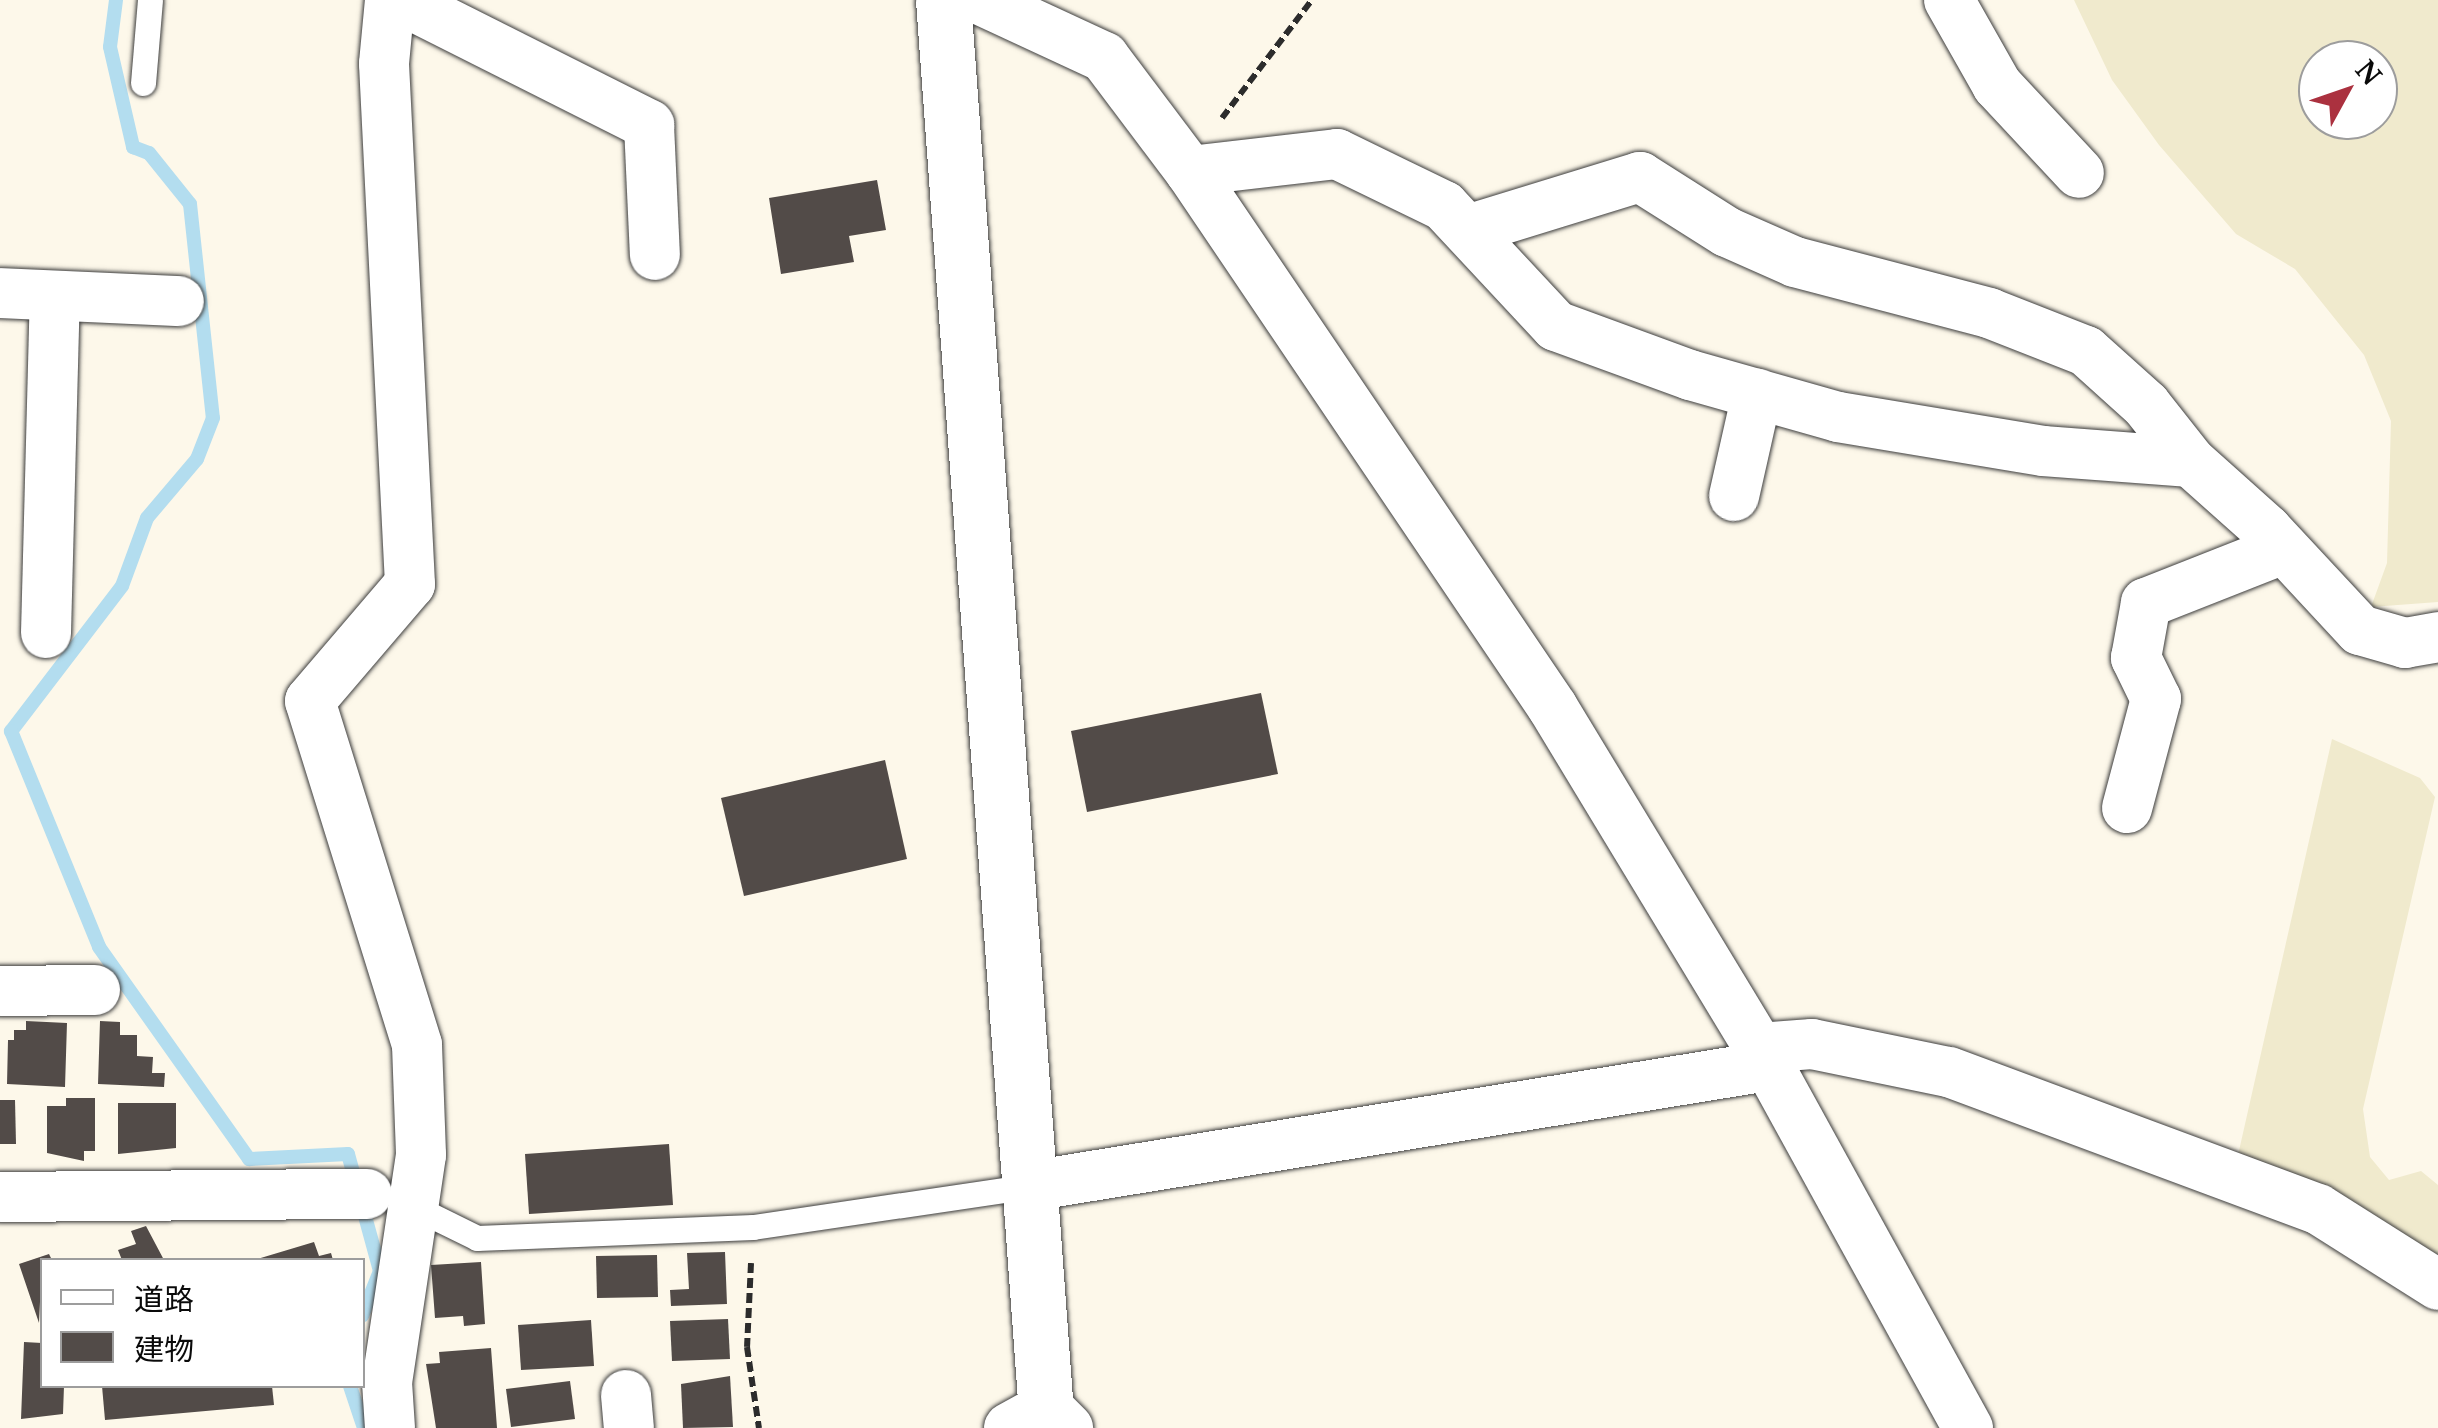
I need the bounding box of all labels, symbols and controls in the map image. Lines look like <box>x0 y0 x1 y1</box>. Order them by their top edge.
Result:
north arrow <box>2298 40 2398 140</box>
text: N <box>2348 51 2391 93</box>
legend <box>40 1258 365 1388</box>
text: 道路 <box>134 1278 194 1319</box>
text: 建物 <box>134 1328 194 1369</box>

